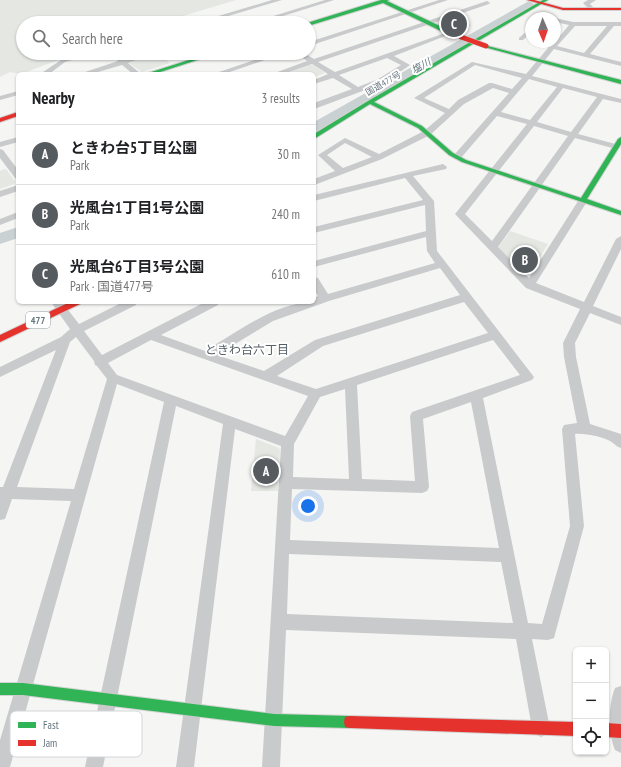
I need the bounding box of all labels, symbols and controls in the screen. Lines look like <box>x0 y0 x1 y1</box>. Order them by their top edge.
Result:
pin: C <box>441 9 467 39</box>
north arrow <box>525 12 561 48</box>
search box <box>16 16 316 60</box>
icon: search <box>30 27 52 49</box>
text: Search here <box>62 29 123 48</box>
water label: 塩川 <box>409 55 434 77</box>
street label: 国道477号 <box>363 68 403 98</box>
text: Nearby <box>32 87 75 109</box>
text: 3 results <box>261 90 300 107</box>
text: ときわ台5丁目公園 <box>70 138 197 157</box>
text: A <box>42 146 48 163</box>
text: 30 m <box>277 146 300 163</box>
text: Park <box>70 157 89 174</box>
text: 光風台1丁目1号公園 <box>70 198 204 217</box>
text: B <box>42 206 48 223</box>
text: 240 m <box>271 206 300 223</box>
text: Park <box>70 217 89 234</box>
pin: B <box>512 245 538 275</box>
text: 光風台6丁目3号公園 <box>70 257 204 276</box>
text: C <box>42 266 48 283</box>
text: 610 m <box>271 266 300 283</box>
text: Park · 国道477号 <box>70 278 154 295</box>
road number: 477 <box>26 312 50 328</box>
district label: ときわ台六丁目 <box>205 342 289 357</box>
pin: A <box>253 456 279 486</box>
your location <box>298 496 318 516</box>
map controls <box>573 647 609 755</box>
button: + <box>573 647 609 683</box>
button: − <box>573 683 609 719</box>
legend <box>10 711 142 757</box>
text: Fast <box>43 718 59 732</box>
button: locate <box>573 719 609 755</box>
text: Jam <box>42 736 57 750</box>

